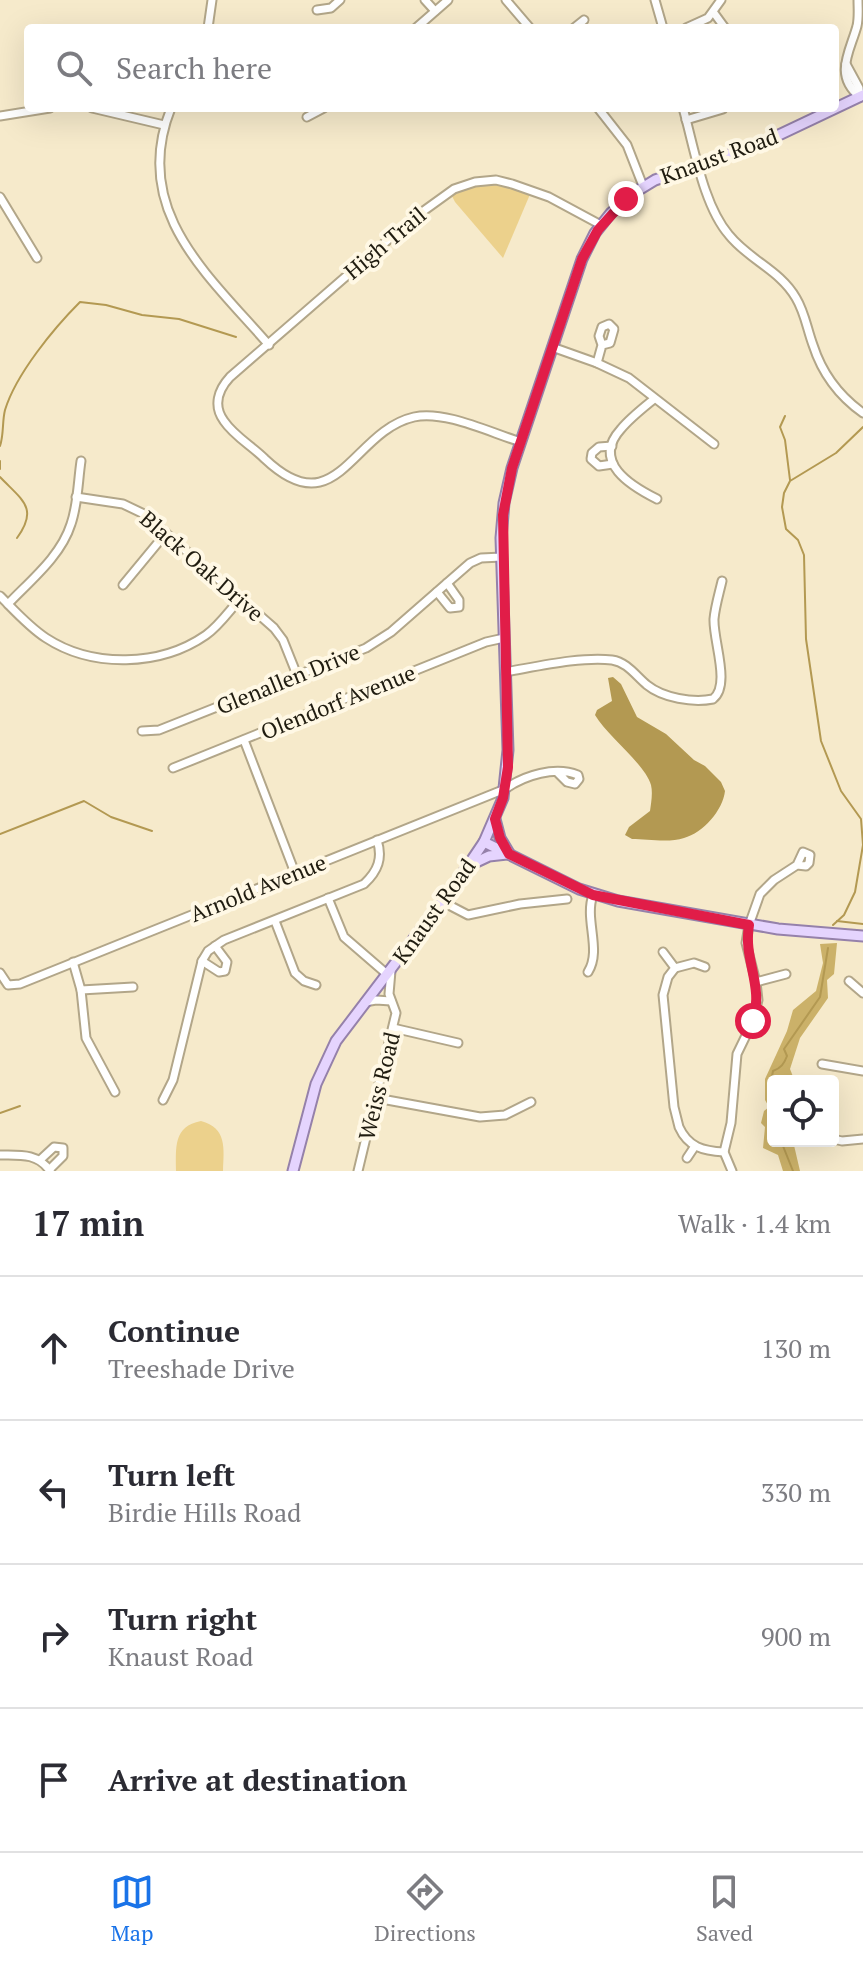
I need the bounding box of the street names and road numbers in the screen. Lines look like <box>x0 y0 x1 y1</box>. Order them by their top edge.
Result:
street label: Knaust Road <box>656 121 782 190</box>
street label: High Trail <box>338 200 432 285</box>
street label: Black Oak Drive <box>134 504 270 627</box>
street label: Glenallen Drive <box>212 637 364 720</box>
street label: Olendorf Avenue <box>256 657 419 746</box>
street label: Arnold Avenue <box>185 847 330 928</box>
street label: Knaust Road <box>386 852 482 969</box>
street label: Weiss Road <box>351 1029 406 1143</box>

